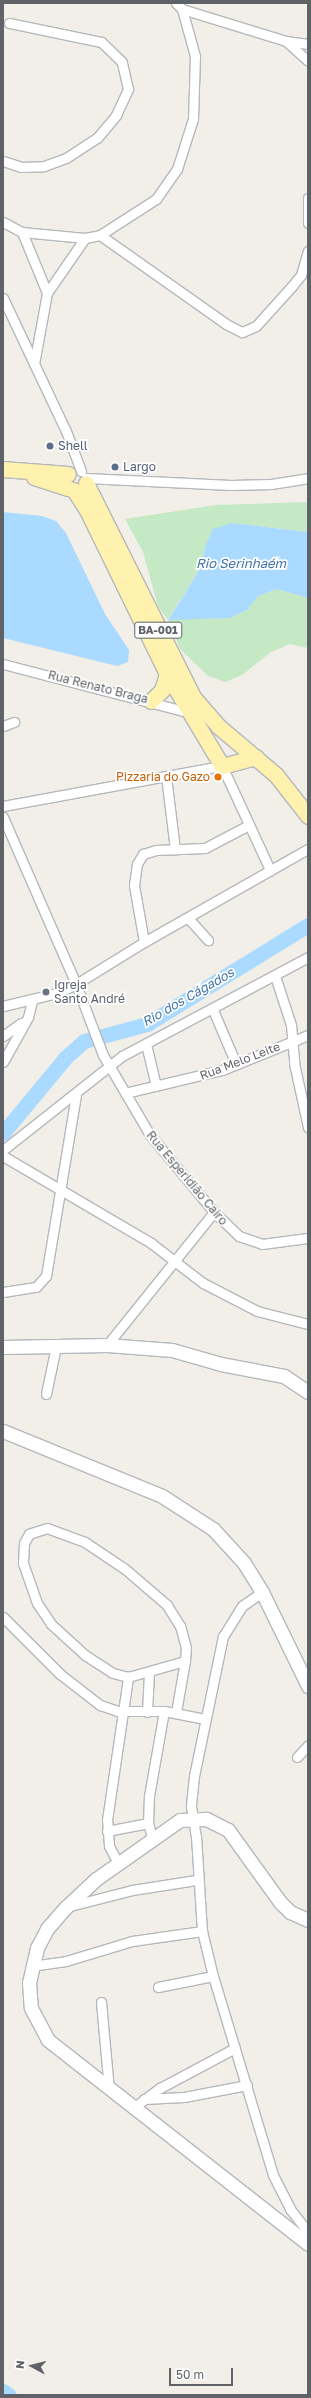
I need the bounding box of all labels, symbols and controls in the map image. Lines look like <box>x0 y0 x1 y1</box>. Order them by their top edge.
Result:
place label: Shell <box>58 439 88 453</box>
marker: Shell <box>45 441 55 451</box>
place label: Largo <box>123 460 156 474</box>
marker: Largo <box>110 462 120 472</box>
water label: Rio Serinhaém <box>196 555 286 571</box>
road number: BA-001 <box>134 621 182 639</box>
street label: Rua Renato Braga <box>47 668 149 706</box>
place label: Pizzaria do Gazo <box>116 770 210 784</box>
marker: Pizzaria do Gazo <box>213 772 223 782</box>
water label: Rio dos Cágados <box>139 964 237 1030</box>
place label: Igreja Santo André <box>54 978 125 1006</box>
marker: Igreja Santo André <box>41 987 51 997</box>
street label: Rua Melo Leite <box>198 1039 282 1083</box>
street label: Rua Esperidião Cairo <box>143 1128 231 1228</box>
north arrow <box>12 2346 52 2386</box>
text: N <box>13 2360 27 2369</box>
scale bar <box>171 2360 235 2386</box>
text: 50 m <box>176 2367 204 2382</box>

